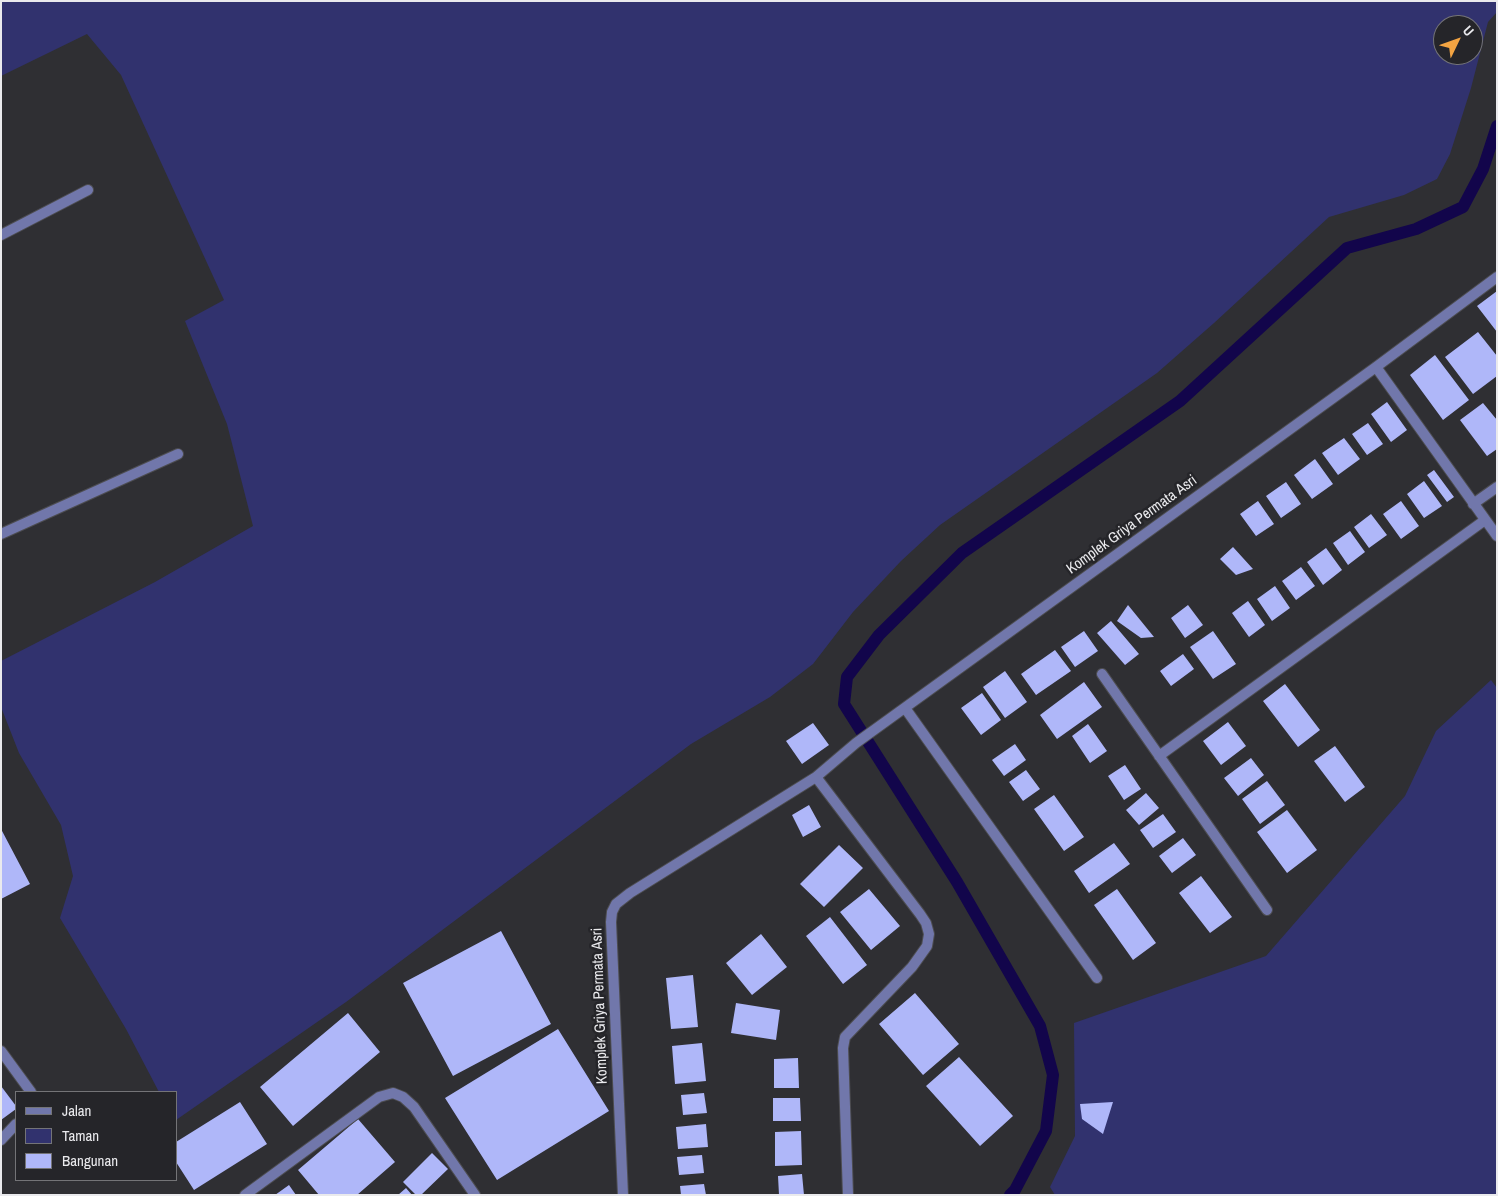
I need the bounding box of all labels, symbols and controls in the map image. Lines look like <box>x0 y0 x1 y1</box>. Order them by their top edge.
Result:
north arrow <box>1433 15 1483 65</box>
text: U <box>1459 22 1478 40</box>
street label: Komplek Griya Permata Asri <box>1063 472 1201 578</box>
street label: Komplek Griya Permata Asri <box>588 927 612 1085</box>
legend <box>15 1091 178 1181</box>
text: Jalan <box>62 1100 91 1121</box>
text: Taman <box>62 1125 99 1146</box>
text: Bangunan <box>62 1150 118 1171</box>

